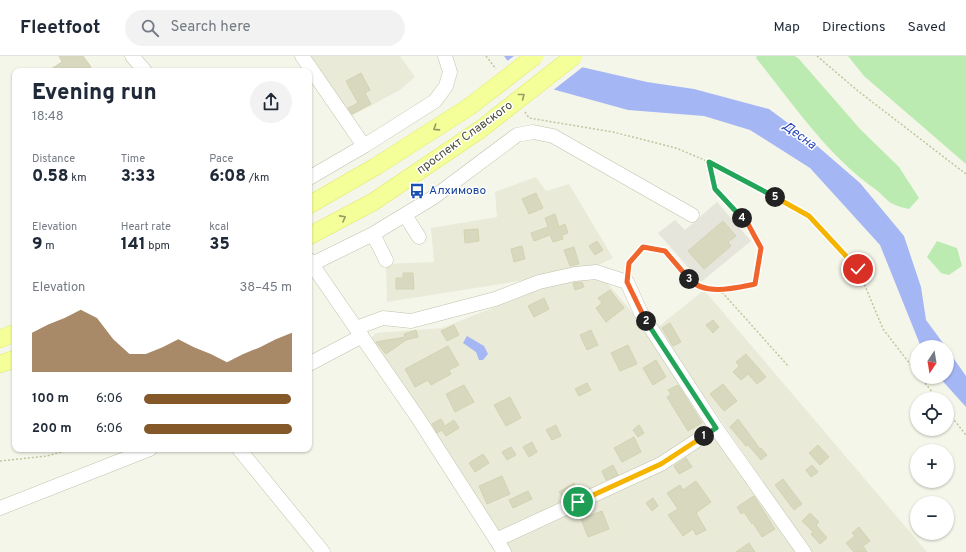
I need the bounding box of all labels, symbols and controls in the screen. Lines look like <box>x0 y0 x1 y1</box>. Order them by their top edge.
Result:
search box <box>125 10 405 46</box>
text: Fleetfoot <box>20 16 101 40</box>
icon: search <box>139 17 161 39</box>
text: Search here <box>171 18 251 37</box>
text: Map <box>774 19 800 36</box>
text: Directions <box>822 19 886 36</box>
text: Saved <box>908 19 946 36</box>
text: Evening run <box>32 80 157 107</box>
button: share <box>250 81 292 123</box>
one-way arrow <box>518 94 525 101</box>
street label: проспект Славского <box>414 98 516 178</box>
text: 18:48 <box>32 109 64 125</box>
water label: Десна <box>779 118 819 154</box>
one-way arrow <box>433 123 440 131</box>
text: Distance <box>32 152 75 166</box>
text: Time <box>121 152 145 166</box>
text: Pace <box>209 152 234 166</box>
text: 0.58 <box>32 166 69 188</box>
text: 3:33 <box>121 166 155 188</box>
text: 6:08 <box>209 166 246 188</box>
text: km <box>69 171 86 185</box>
text: /km <box>246 171 269 185</box>
bus stop icon: Алхимово <box>408 182 426 200</box>
place label: Алхимово <box>429 183 487 199</box>
pin: 5 <box>765 187 785 207</box>
text: 5 <box>772 190 778 204</box>
pin: 4 <box>732 208 752 228</box>
text: 4 <box>738 211 746 225</box>
one-way arrow <box>339 215 346 222</box>
text: Elevation <box>32 220 77 234</box>
text: Heart rate <box>121 220 171 234</box>
text: kcal <box>209 220 229 234</box>
text: 9 <box>32 234 43 256</box>
text: 141 <box>121 234 146 256</box>
text: 35 <box>209 234 230 256</box>
text: m <box>43 239 54 253</box>
text: bpm <box>146 239 170 253</box>
pin <box>841 252 875 286</box>
icon: check <box>847 258 869 280</box>
pin: 3 <box>679 269 699 289</box>
text: 3 <box>686 272 692 286</box>
text: Elevation <box>32 280 85 296</box>
text: 38–45 m <box>239 280 292 296</box>
pin: 2 <box>636 311 656 331</box>
text: 2 <box>643 314 649 328</box>
north arrow <box>910 340 954 384</box>
map controls <box>910 340 954 540</box>
text: 100 m <box>32 391 69 407</box>
text: 6:06 <box>96 391 123 407</box>
button: locate <box>910 392 954 436</box>
text: 200 m <box>32 421 72 437</box>
text: 6:06 <box>96 421 123 437</box>
pin: 1 <box>694 426 714 446</box>
text: 1 <box>702 429 706 443</box>
button: + <box>910 444 954 488</box>
pin <box>561 485 595 519</box>
icon: arrive <box>567 491 589 513</box>
button: − <box>910 496 954 540</box>

